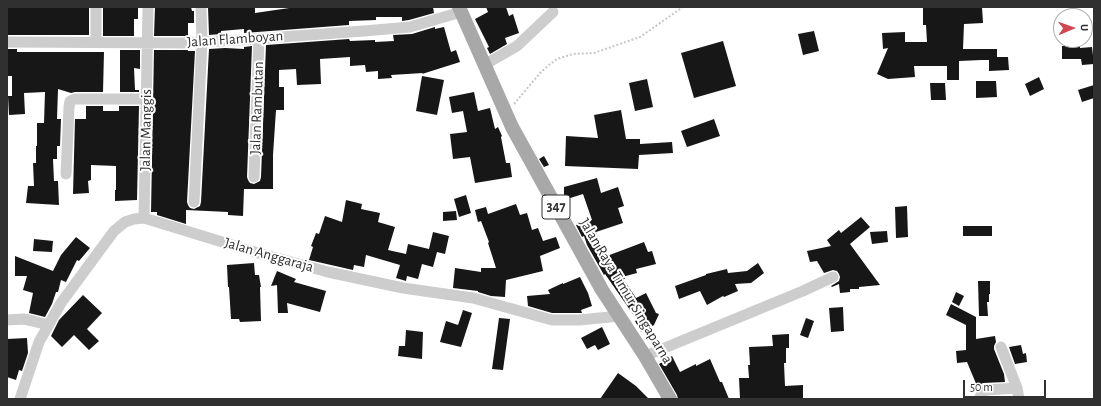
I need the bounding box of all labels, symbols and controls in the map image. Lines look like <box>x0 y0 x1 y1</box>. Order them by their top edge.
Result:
north arrow <box>1053 8 1093 48</box>
text: U <box>1079 24 1090 31</box>
street label: Jalan Flamboyan <box>186 27 284 51</box>
street label: Jalan Rambutan <box>246 61 268 155</box>
street label: Jalan Manggis <box>136 89 156 171</box>
road number: 347 <box>542 195 570 219</box>
street label: Jalan Raya Timur Singaparna <box>575 215 677 367</box>
street label: Jalan Anggaraja <box>222 234 316 276</box>
scale bar <box>965 372 1048 398</box>
text: 50 m <box>970 381 993 393</box>

